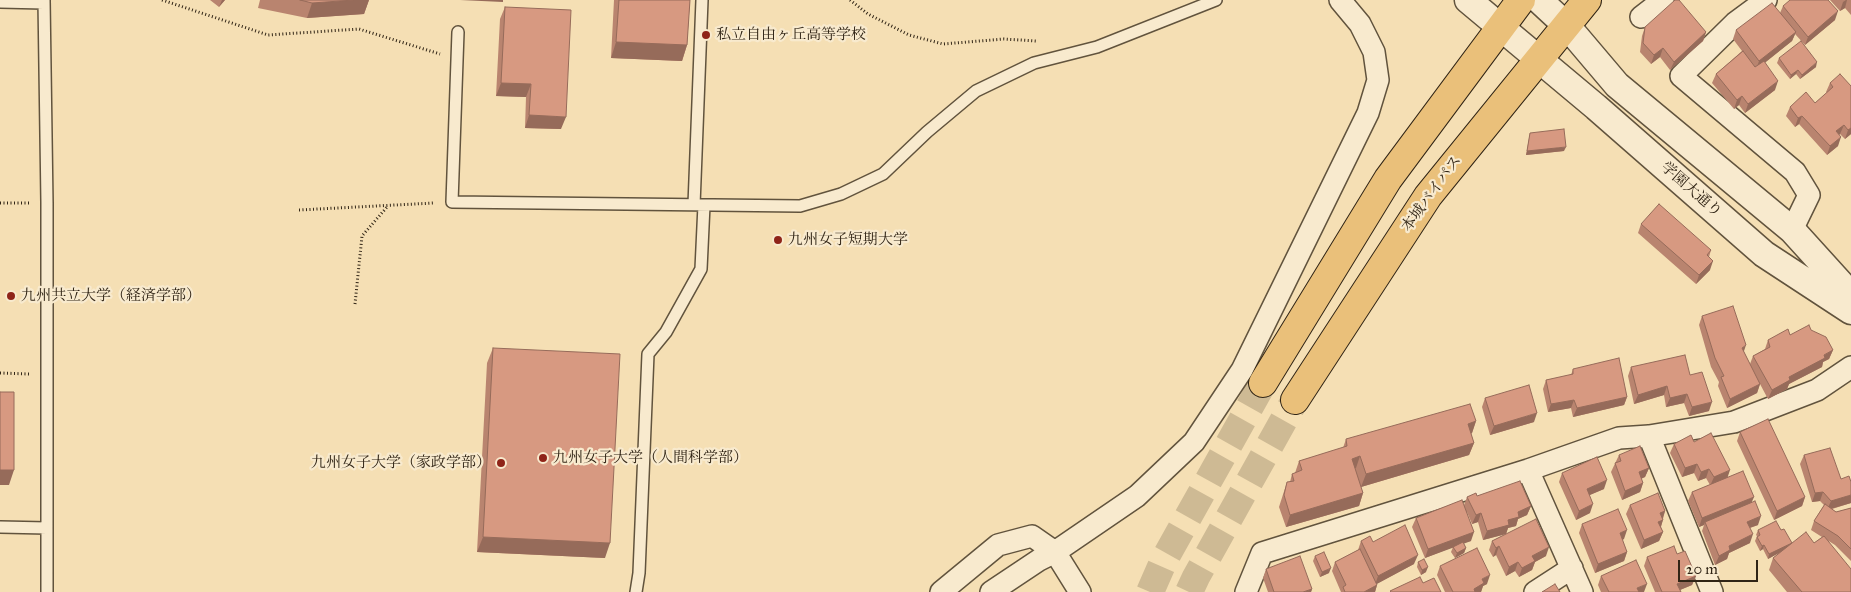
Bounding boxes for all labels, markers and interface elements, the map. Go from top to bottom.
place label: 私立自由ヶ丘高等学校 [716,26,866,44]
marker: 私立自由ヶ丘高等学校 [700,29,712,41]
street label: 本城バイパス [1398,152,1466,236]
street label: 学園大通り [1657,159,1725,221]
place label: 九州女子短期大学 [788,231,908,249]
marker: 九州女子短期大学 [772,234,784,246]
place label: 九州共立大学（経済学部） [21,287,201,305]
marker: 九州共立大学（経済学部） [5,290,17,302]
place label: 九州女子大学（人間科学部） [553,449,748,467]
marker: 九州女子大学（人間科学部） [537,452,549,464]
place label: 九州女子大学（家政学部） [311,454,491,472]
marker: 九州女子大学（家政学部） [495,457,507,469]
scale bar [1681,550,1761,582]
text: 20 m [1686,560,1718,578]

